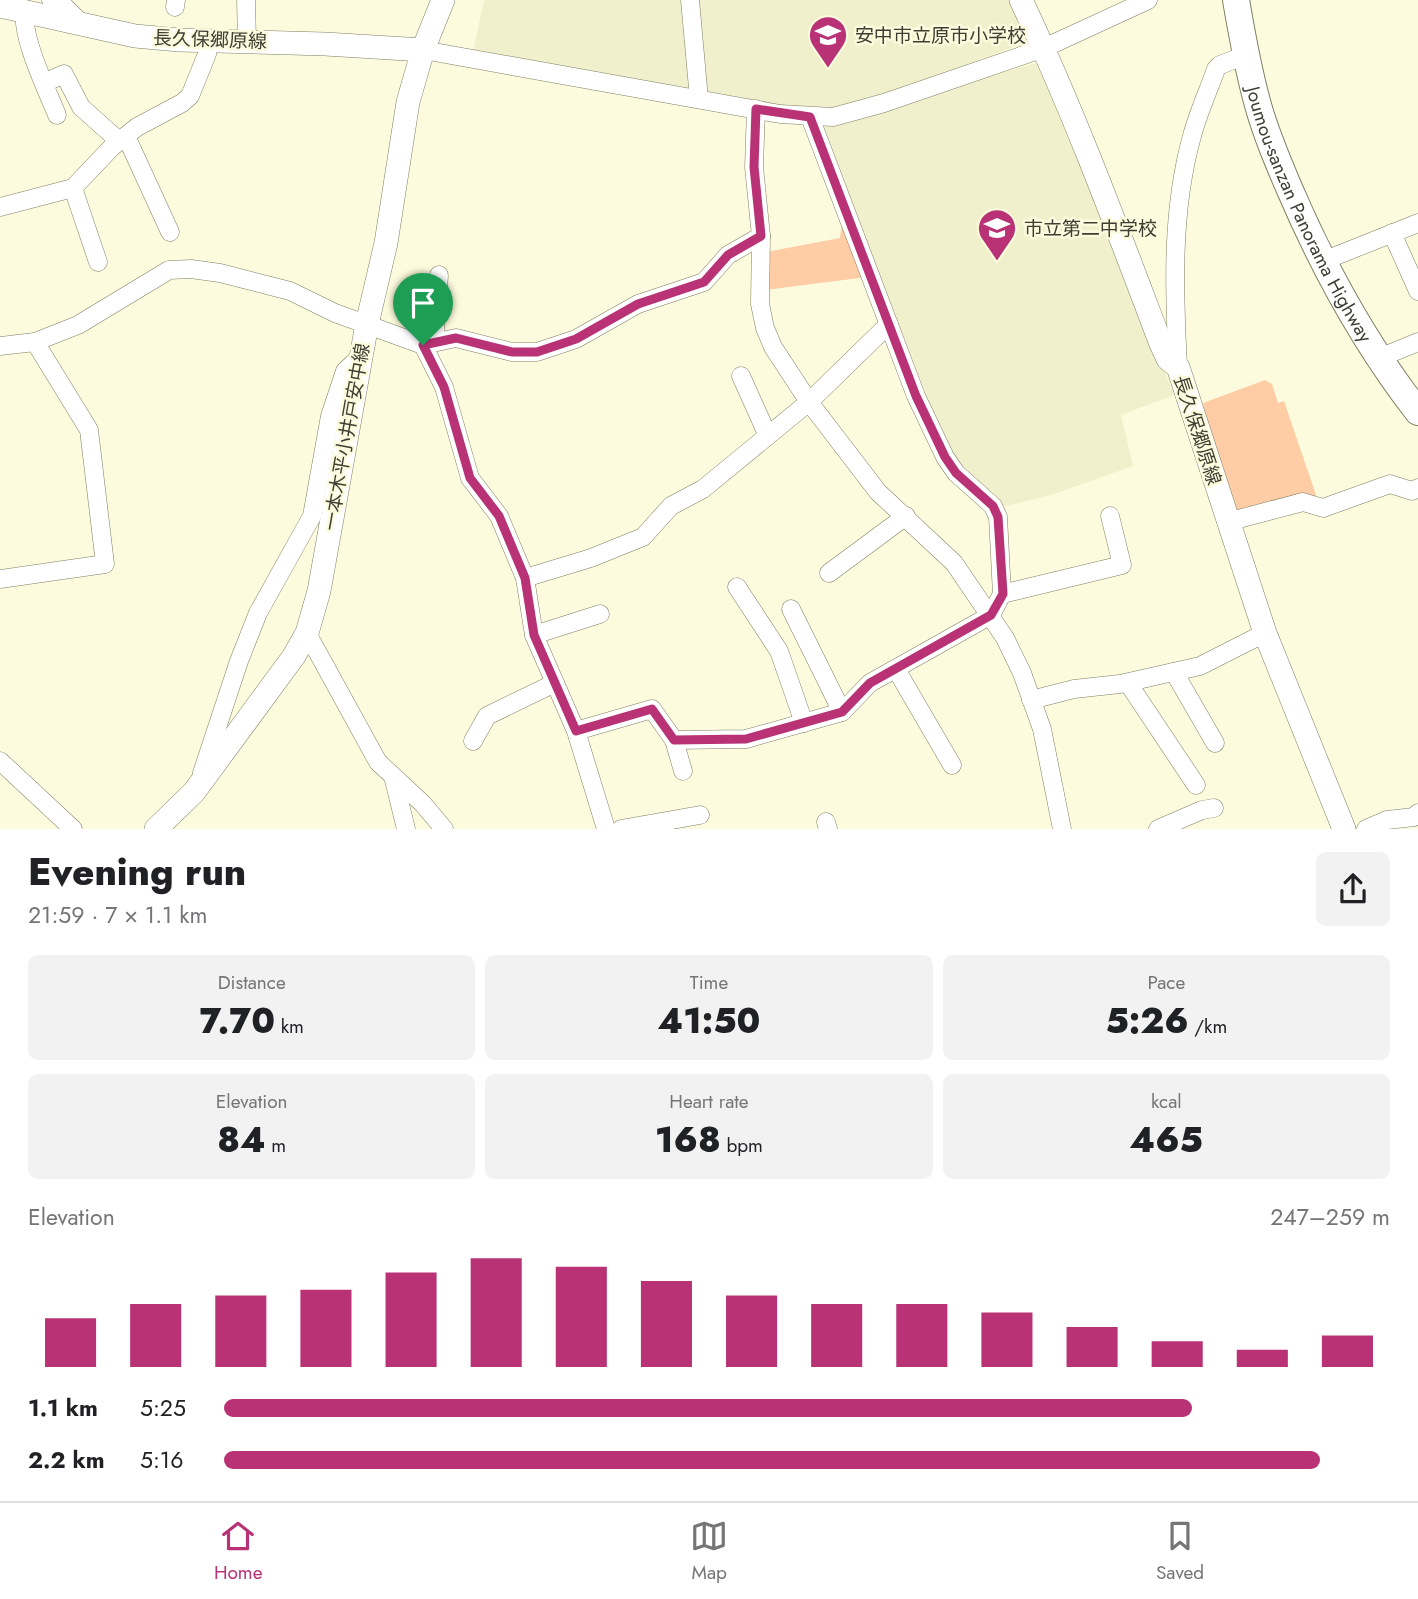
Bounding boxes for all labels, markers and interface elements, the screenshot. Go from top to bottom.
school or university icon: 安中市立原市小学校 [807,14,849,69]
place label: 安中市立原市小学校 [855,22,1026,49]
street label: 長久保郷原線 [153,24,267,55]
street label: Joumou-sanzan Panorama Highway [1239,81,1379,348]
school or university icon: 市立第二中学校 [976,207,1018,262]
place label: 市立第二中学校 [1024,215,1157,242]
pin [393,273,453,345]
icon: arrive [404,284,442,322]
street label: 一本木平小井戸安中線 [317,341,376,533]
street label: 長久保郷原線 [1167,372,1228,489]
text: Evening run [28,844,246,899]
button: share [1316,852,1390,926]
text: 21:59 · 7 × 1.1 km [28,898,207,932]
text: Distance [218,969,286,996]
text: Time [690,969,728,996]
text: Pace [1147,969,1185,996]
text: 7.70 [199,996,275,1046]
text: 41:50 [658,996,760,1046]
text: 5:26 [1105,996,1189,1046]
text: km [275,1013,304,1040]
text: /km [1189,1013,1227,1040]
text: Elevation [216,1088,288,1115]
text: Heart rate [669,1088,749,1115]
text: kcal [1151,1088,1182,1115]
text: 84 [217,1115,266,1165]
text: 168 [655,1115,721,1165]
text: 465 [1130,1115,1203,1165]
text: m [266,1132,286,1159]
text: bpm [721,1132,763,1159]
text: Elevation [28,1200,115,1234]
text: 247–259 m [1270,1200,1390,1234]
text: 1.1 km [28,1391,98,1425]
text: 5:25 [140,1391,186,1425]
text: 2.2 km [28,1443,105,1477]
text: 5:16 [140,1443,183,1477]
tab: Home [214,1517,262,1586]
tab: Map [690,1517,728,1586]
tab: Saved [1156,1517,1204,1586]

